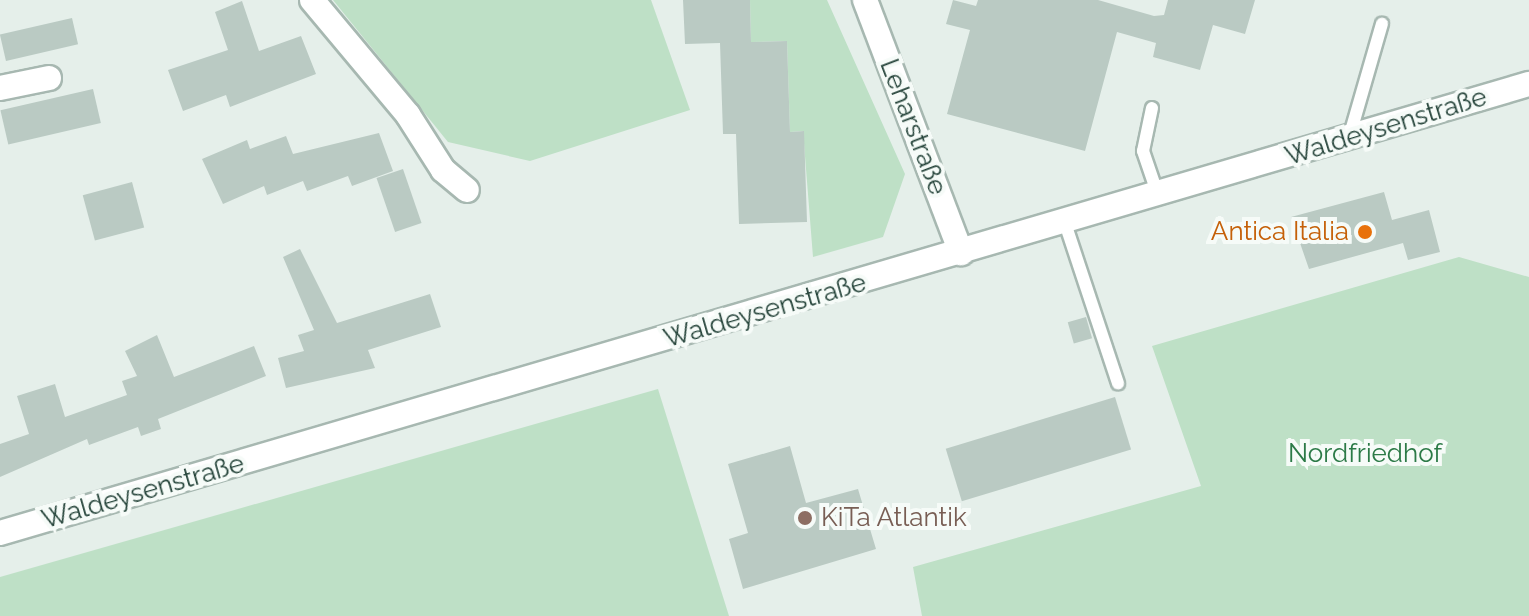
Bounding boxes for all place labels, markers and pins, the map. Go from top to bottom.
place label: Antica Italia [1211,216,1349,248]
marker: Antica Italia [1356,223,1374,241]
place label: KiTa Atlantik [821,502,968,534]
marker: KiTa Atlantik [796,509,814,527]

